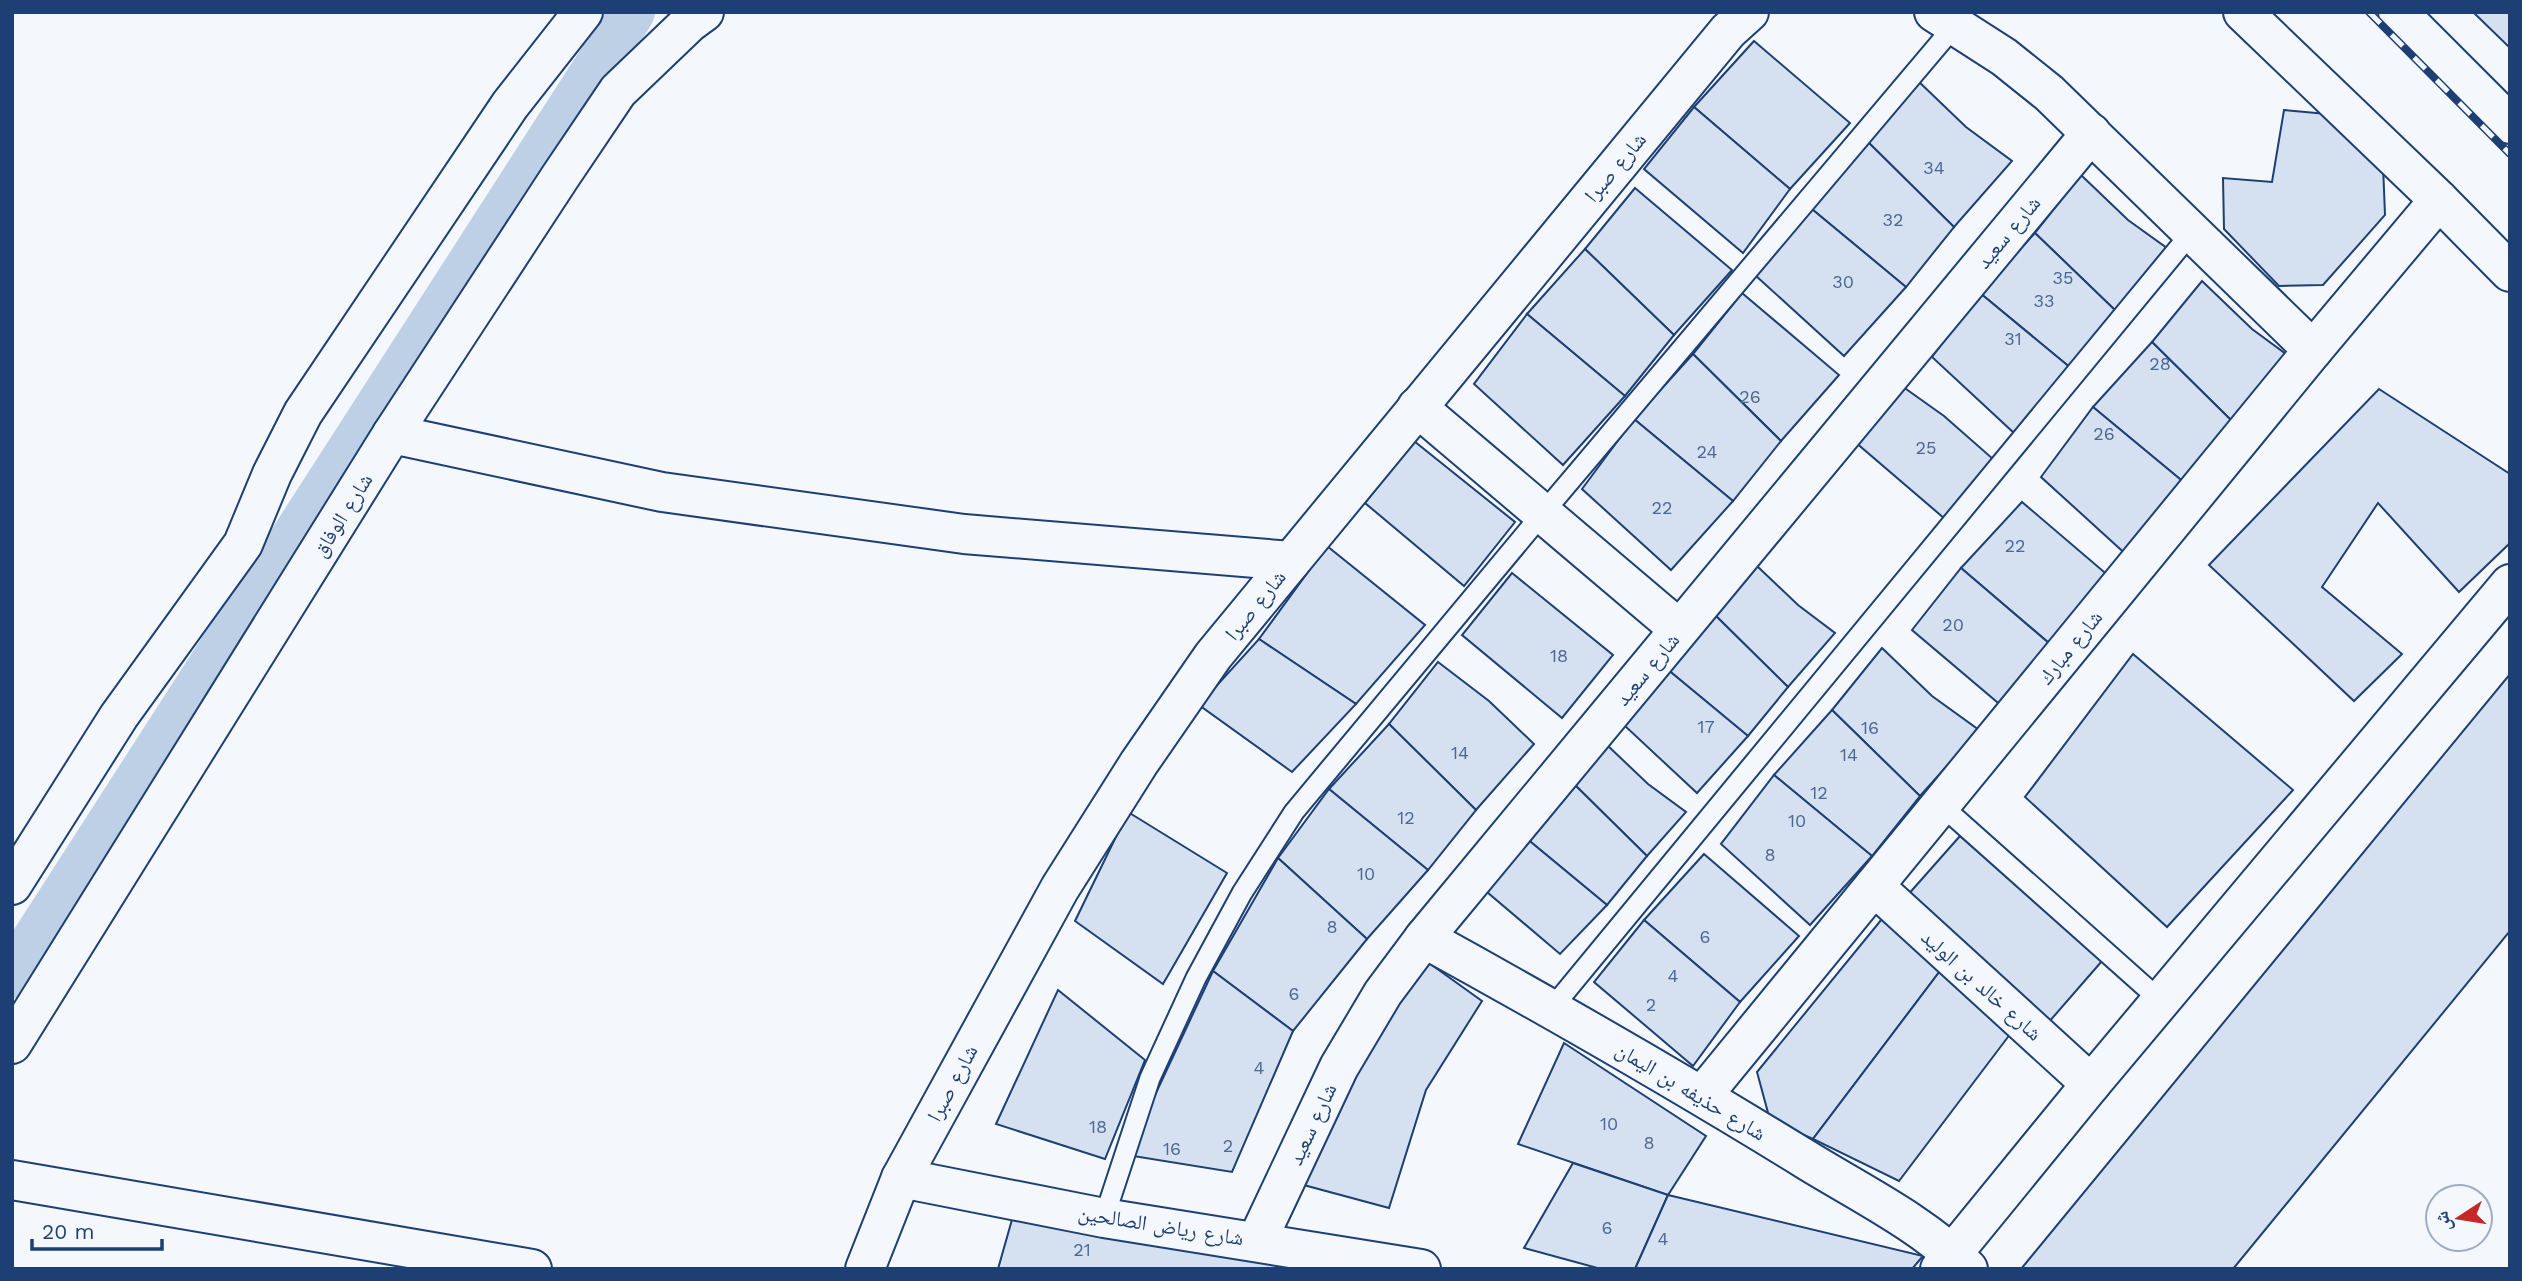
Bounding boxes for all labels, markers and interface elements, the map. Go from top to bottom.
street label: شارع صبرا [1579,127,1652,208]
house number: 34 [1923,157,1945,178]
street label: شارع سعيد [1970,191,2046,274]
house number: 32 [1883,209,1904,230]
house number: 35 [2053,267,2073,288]
house number: 30 [1832,271,1854,292]
house number: 33 [2034,290,2055,311]
house number: 31 [2004,328,2022,349]
house number: 28 [2149,353,2171,374]
house number: 26 [1739,386,1761,407]
house number: 26 [2093,423,2115,444]
house number: 25 [1916,437,1936,458]
house number: 24 [1697,441,1717,462]
street label: شارع الوفاق [306,468,378,562]
house number: 22 [1652,497,1673,518]
house number: 22 [2005,535,2026,556]
street label: شارع صبرا [1219,565,1292,646]
street label: شارع مبارك [2033,605,2108,690]
house number: 20 [1942,614,1964,635]
street label: شارع سعيد [1609,628,1685,711]
house number: 18 [1550,645,1568,666]
house number: 17 [1697,716,1715,737]
house number: 16 [1861,717,1879,738]
house number: 14 [1451,742,1469,763]
house number: 14 [1840,744,1858,765]
house number: 12 [1810,782,1828,803]
house number: 12 [1397,807,1415,828]
house number: 10 [1788,810,1806,831]
house number: 8 [1764,844,1776,865]
house number: 10 [1357,863,1375,884]
house number: 8 [1326,916,1338,937]
street label: شارع خالد بن الوليد [1916,924,2048,1046]
house number: 6 [1700,926,1710,947]
house number: 4 [1668,965,1679,986]
house number: 6 [1289,983,1299,1004]
house number: 2 [1646,994,1656,1015]
street label: شارع حذيفه بن اليمان [1611,1036,1771,1147]
street label: شارع صبرا [921,1040,983,1126]
house number: 4 [1254,1057,1265,1078]
street label: شارع سعيد [1282,1079,1343,1169]
house number: 10 [1600,1113,1618,1134]
house number: 18 [1089,1116,1107,1137]
house number: 8 [1643,1132,1655,1153]
house number: 2 [1223,1135,1233,1156]
house number: 16 [1163,1138,1181,1159]
north arrow [2424,1183,2494,1253]
street label: شارع رياض الصالحين [1076,1200,1246,1251]
scale bar [32,1208,161,1252]
text: ش [2430,1209,2456,1234]
house number: 6 [1602,1217,1612,1238]
text: 20 m [42,1219,94,1244]
house number: 4 [1658,1228,1669,1249]
house number: 21 [1073,1239,1091,1260]

